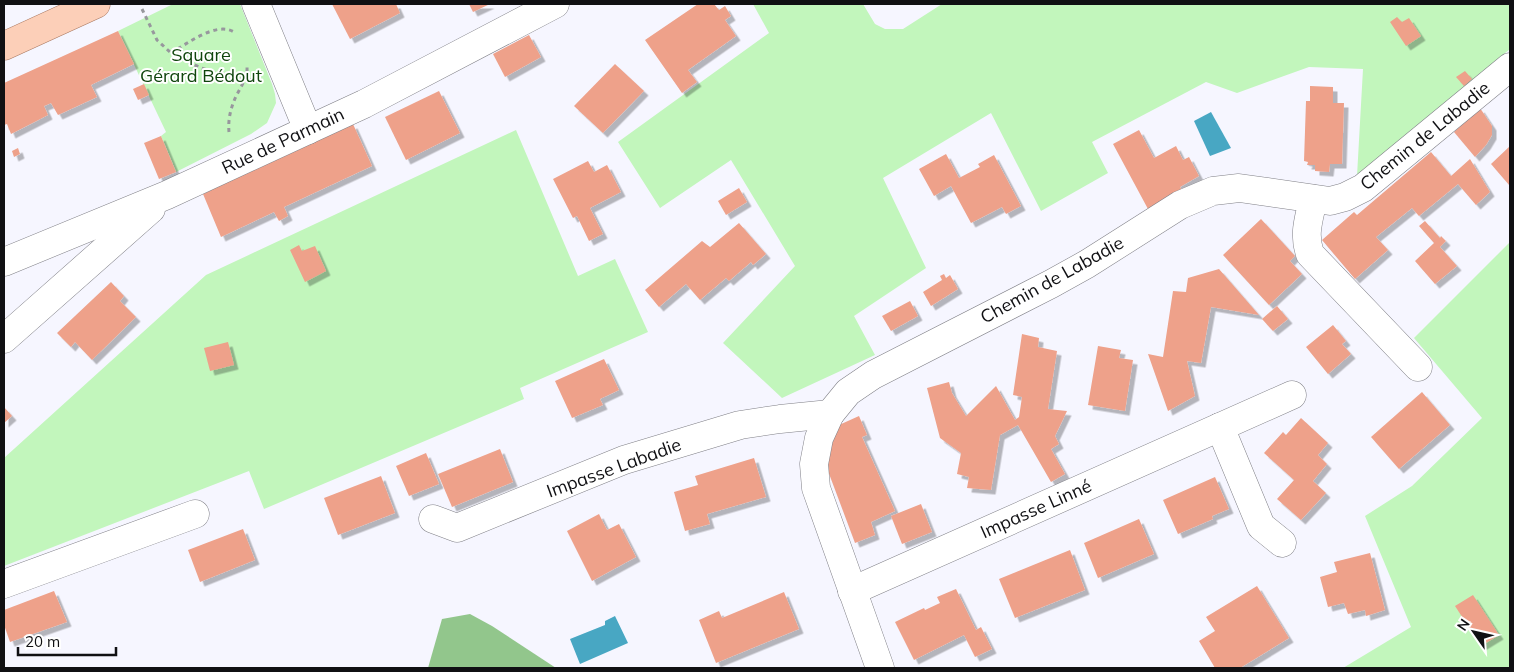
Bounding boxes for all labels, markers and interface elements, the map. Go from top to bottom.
park label: Square Gérard Bédout [140,43,262,87]
street label: Chemin de Labadie [1355,76,1494,195]
street label: Rue de Parmain [218,102,348,179]
street label: Chemin de Labadie [976,231,1127,328]
street label: Impasse Labadie [543,433,684,503]
street label: Impasse Linné [977,474,1095,543]
north arrow [1449,607,1499,657]
text: N [1453,615,1474,634]
scale bar [18,624,115,656]
text: 20 m [25,632,60,651]

